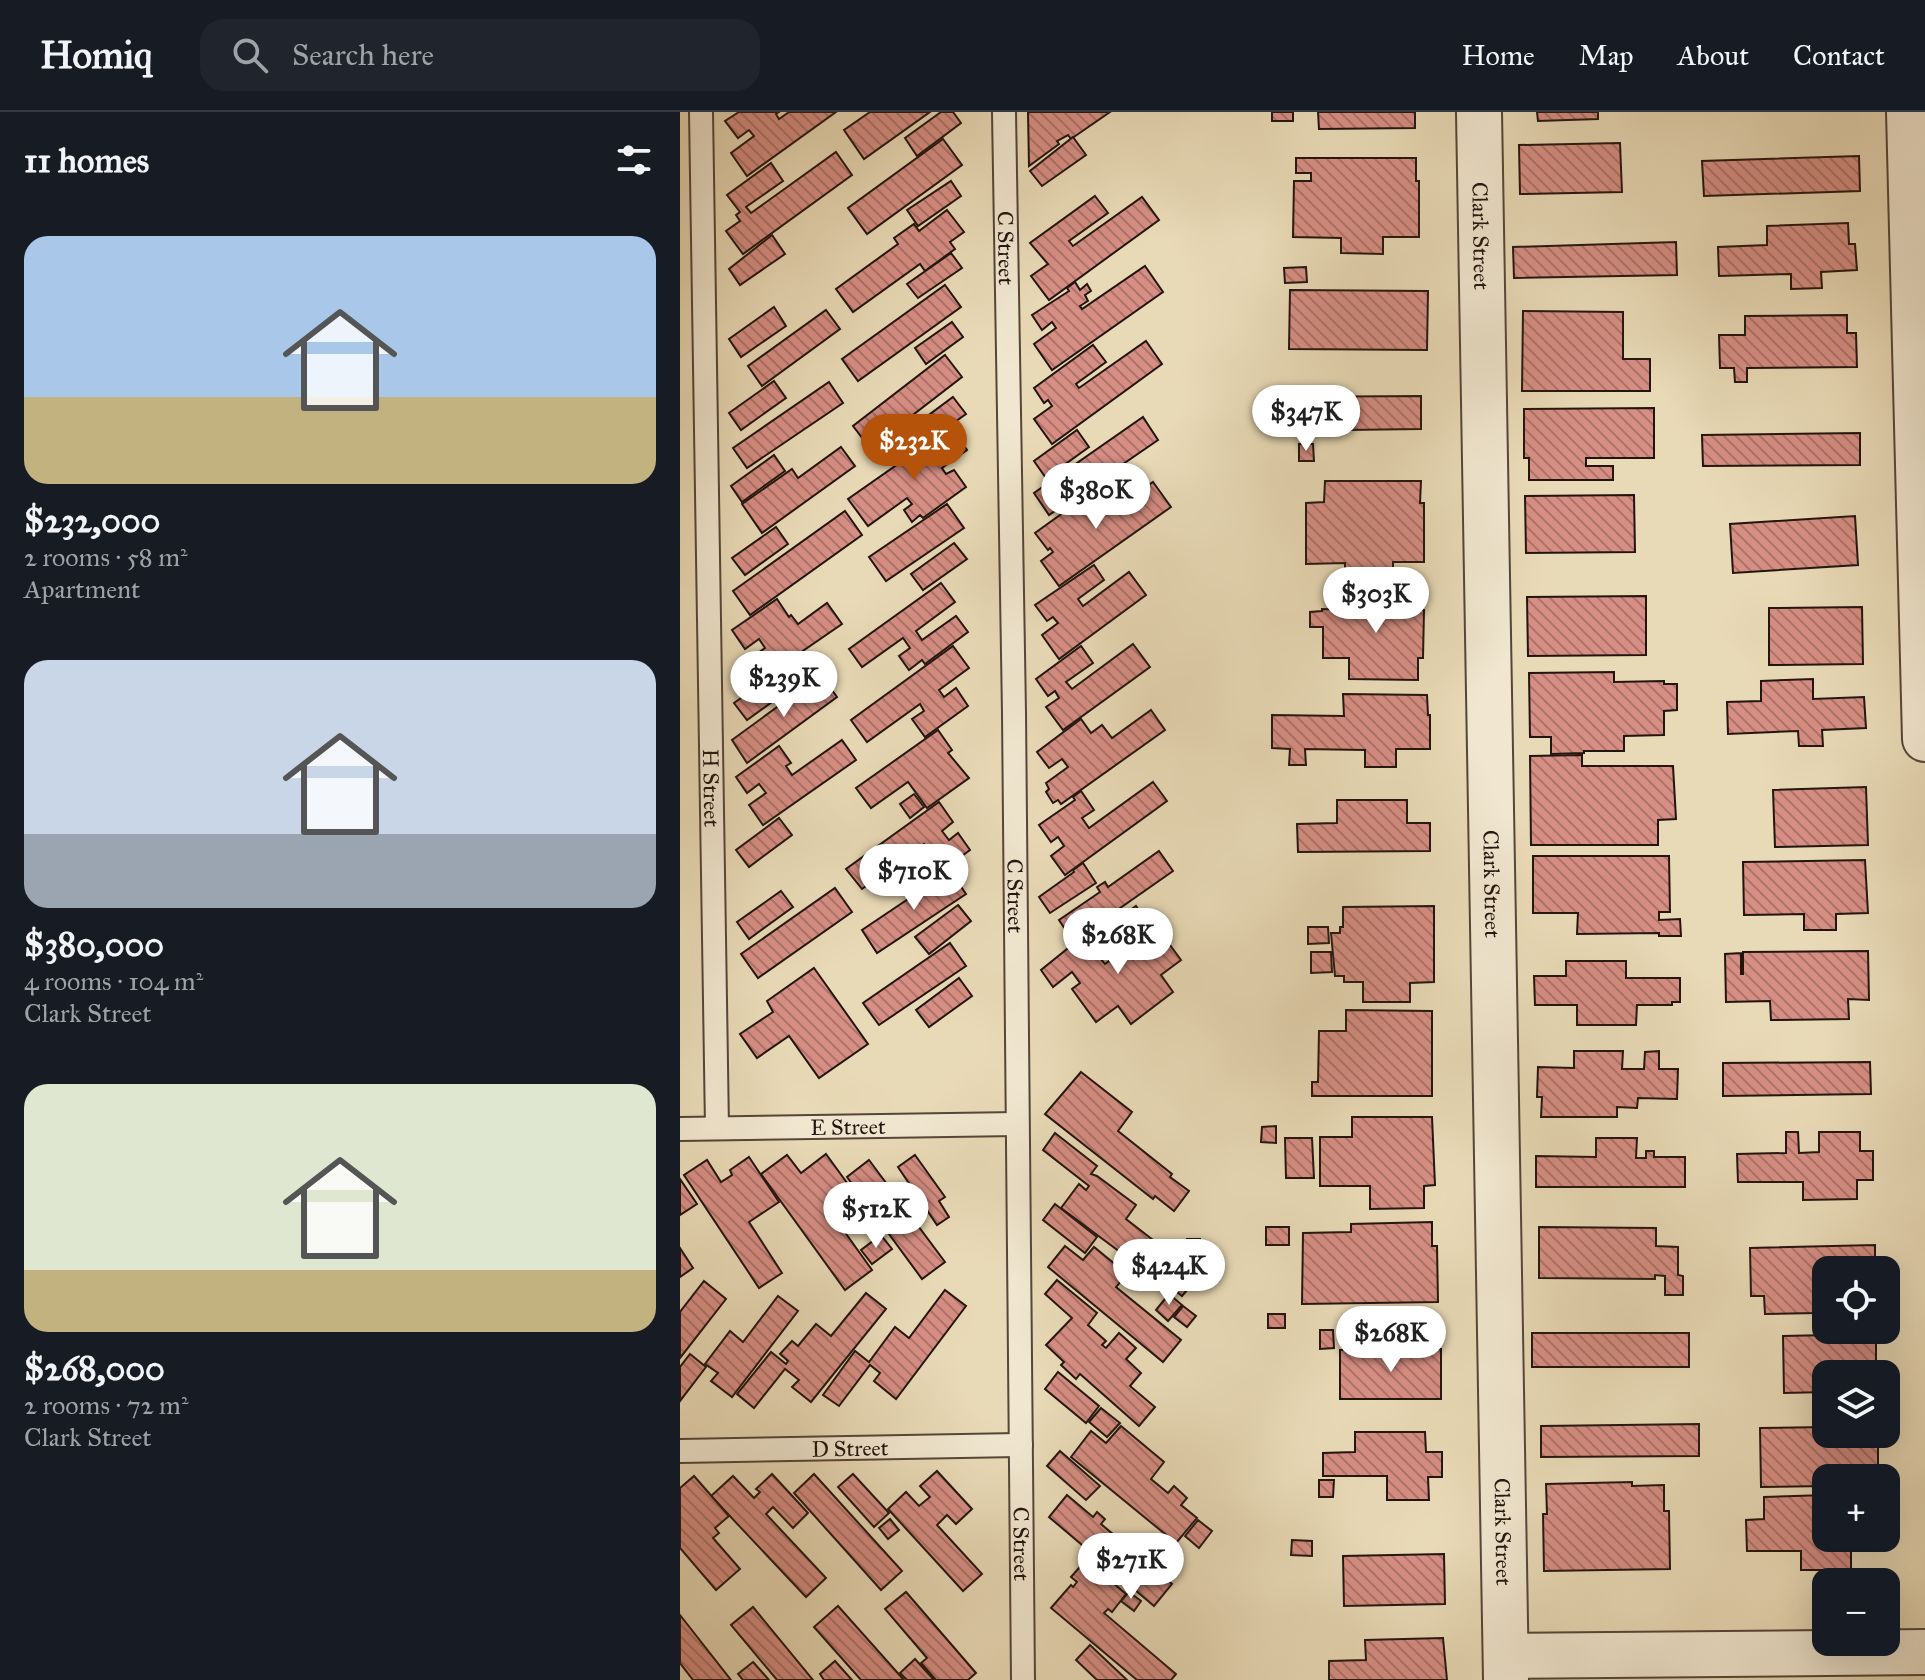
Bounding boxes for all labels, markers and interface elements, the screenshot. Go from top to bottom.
search box [200,19,760,91]
text: Homiq [40,32,152,78]
icon: search [228,33,272,77]
text: Search here [292,37,434,73]
text: Home [1462,38,1535,73]
text: Map [1579,38,1633,73]
text: About [1677,38,1749,73]
text: Contact [1793,38,1885,73]
icon: filters [612,138,656,182]
text: 11 homes [24,140,149,181]
street label: Clark Street [1466,182,1495,290]
street label: C Street [992,211,1020,286]
icon: home [268,288,412,432]
pin: $347K [1250,385,1362,453]
text: $347K [1270,395,1342,427]
pin: $232K [858,414,970,482]
text: $232K [879,424,949,456]
pin: $380K [1040,463,1152,531]
text: $380K [1059,473,1133,505]
text: $232,000 [24,500,160,541]
text: 2 rooms · 58 m² [24,541,188,573]
pin: $303K [1320,567,1432,635]
text: Apartment [24,573,140,605]
text: $303K [1341,577,1411,609]
pin: $239K [728,651,840,719]
text: $239K [748,661,820,693]
icon: home [268,712,412,856]
street label: H Street [697,748,725,828]
street label: Clark Street [1477,830,1506,938]
pin: $710K [858,844,970,912]
text: $710K [877,854,951,886]
street label: C Street [1001,859,1029,933]
pin: $268K [1062,908,1174,976]
text: $268K [1081,918,1155,950]
text: $380,000 [24,924,164,965]
text: 4 rooms · 104 m² [24,965,203,997]
text: Clark Street [24,997,152,1029]
street label: E Street [810,1113,886,1141]
icon: home [268,1136,412,1280]
pin: $512K [820,1182,932,1250]
text: $512K [841,1192,911,1224]
pin: $424K [1113,1239,1225,1307]
text: $424K [1131,1249,1207,1281]
map controls [1812,1256,1900,1656]
button: locate [1812,1256,1900,1344]
pin: $268K [1335,1306,1447,1374]
text: $268K [1354,1316,1428,1348]
text: $268,000 [24,1348,165,1389]
button: layers [1812,1360,1900,1448]
text: 2 rooms · 72 m² [24,1389,188,1421]
text: Clark Street [24,1421,152,1453]
street label: D Street [811,1434,889,1463]
button: + [1812,1464,1900,1552]
street label: Clark Street [1489,1478,1517,1586]
street label: C Street [1007,1507,1035,1581]
pin: $271K [1075,1533,1187,1601]
text: $271K [1096,1543,1166,1575]
button: − [1812,1568,1900,1656]

